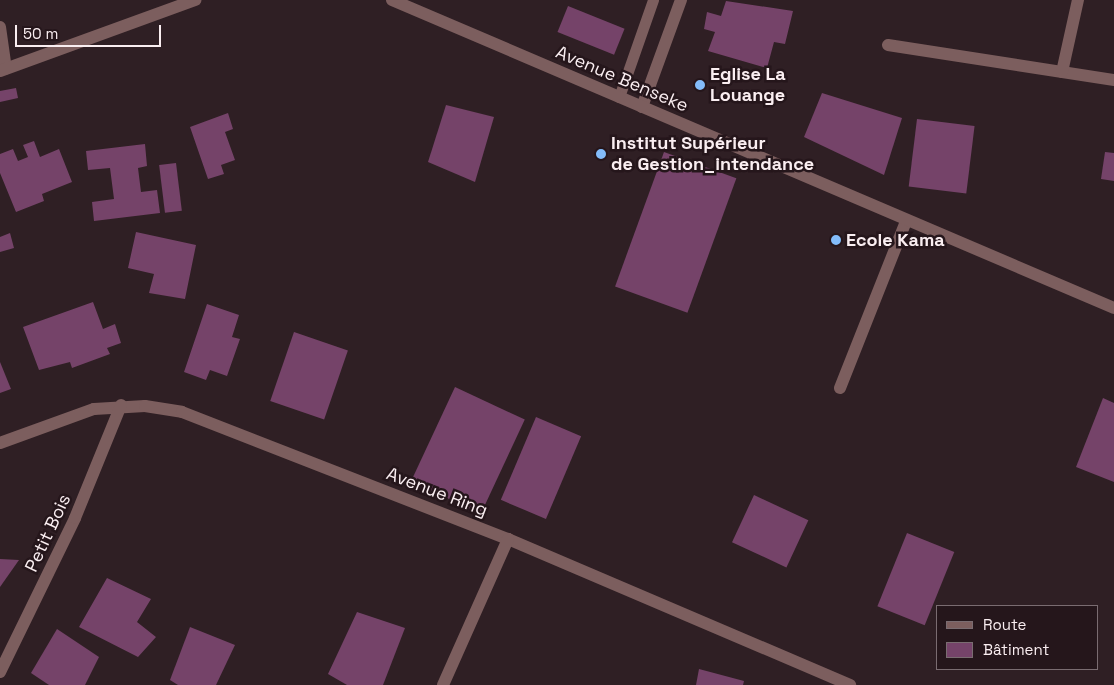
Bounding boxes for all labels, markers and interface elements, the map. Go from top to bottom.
scale bar [18,15,164,47]
text: 50 m [23,24,58,43]
street label: Avenue Benseke [553,41,691,117]
place label: Eglise La Louange [710,64,786,106]
marker: Eglise La Louange [694,79,706,91]
place label: Institut Supérieur de Gestion_intendance [611,133,814,176]
marker: Institut Supérieur de Gestion_intendance [595,148,607,160]
place label: Ecole Kama [846,229,945,251]
marker: Ecole Kama [830,234,842,246]
street label: Avenue Ring [383,463,491,521]
street label: Petit Bois [21,491,75,575]
legend [936,605,1099,670]
text: Route [983,615,1026,634]
text: Bâtiment [983,640,1049,659]

